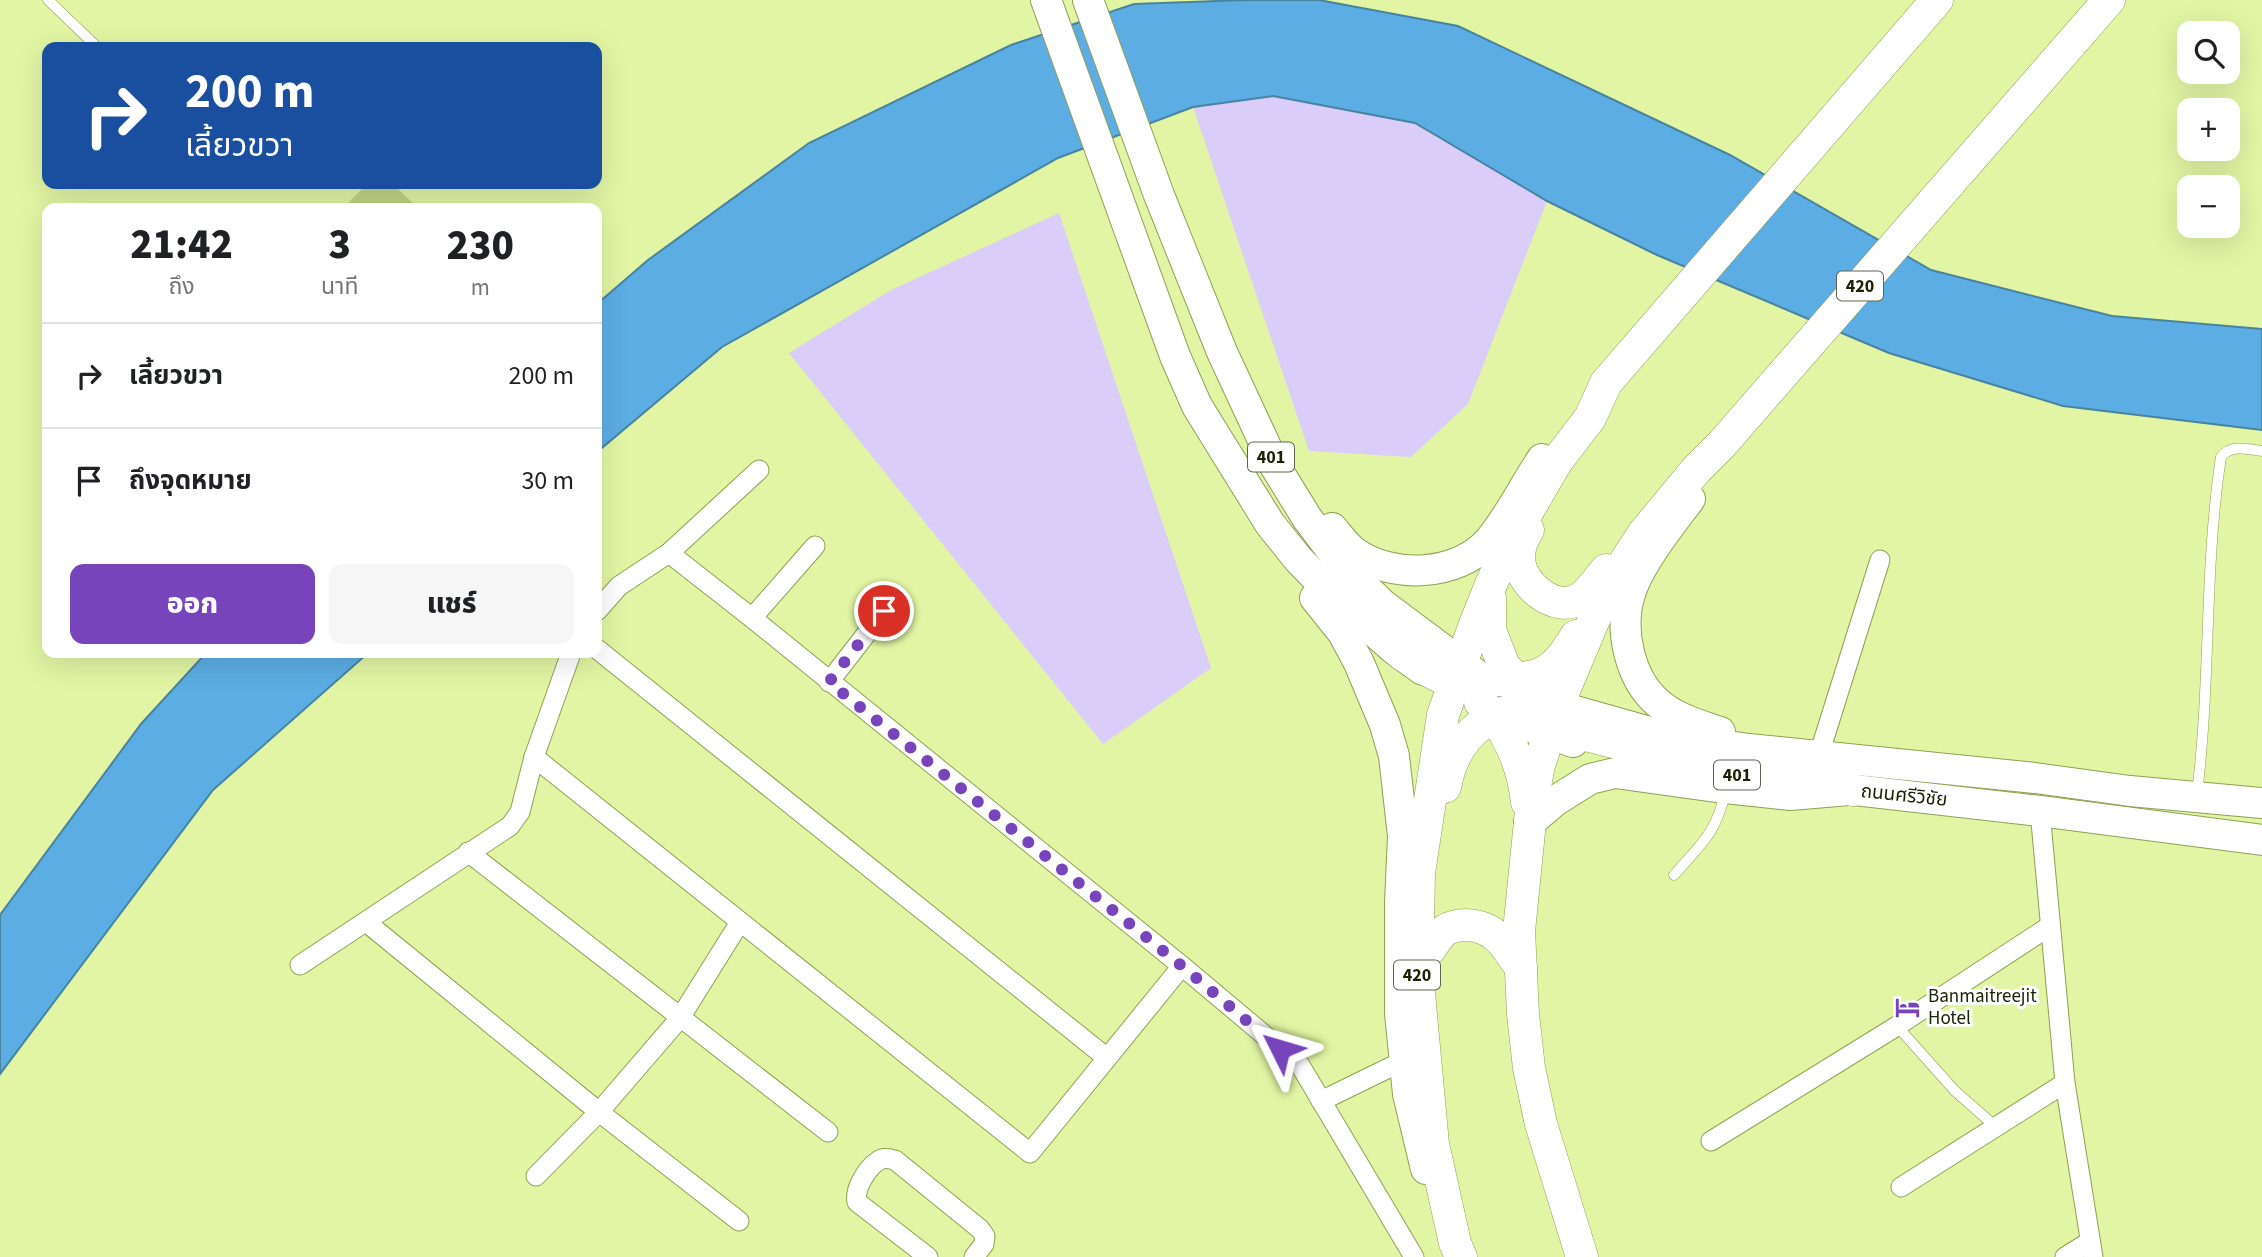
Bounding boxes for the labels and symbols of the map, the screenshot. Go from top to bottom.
road number: 420 [1837,272,1883,300]
road number: 401 [1248,443,1294,472]
pin [854,581,914,641]
road number: 401 [1714,760,1760,790]
street label: ถนนศรีวิชัย [1859,778,1949,814]
road number: 420 [1394,960,1440,990]
place label: Banmaitreejit Hotel [1928,983,2037,1032]
hotel icon: Banmaitreejit Hotel [1894,993,1922,1021]
position arrow [1243,1012,1317,1086]

